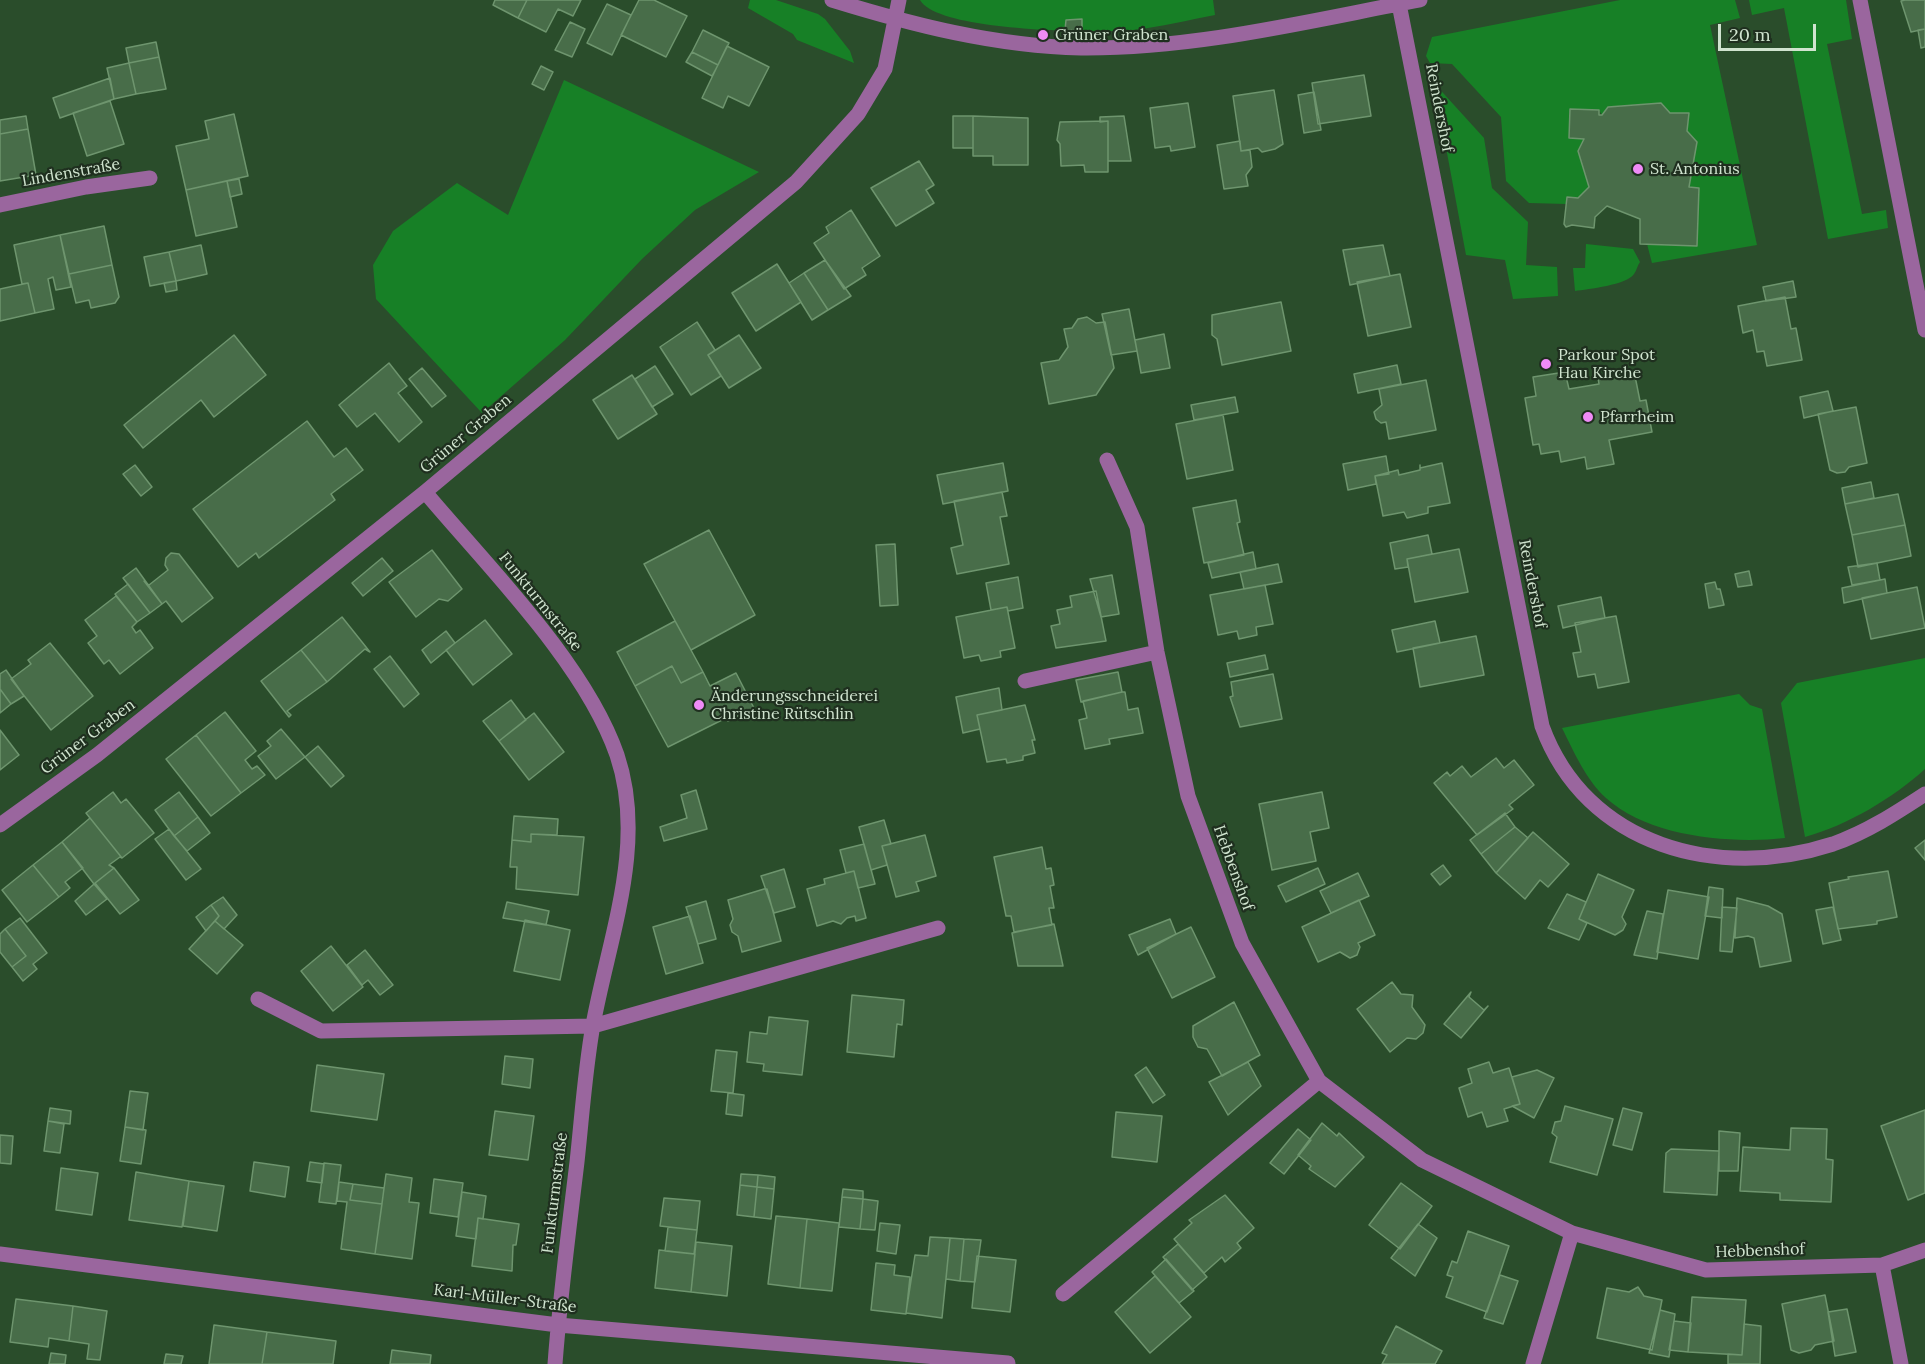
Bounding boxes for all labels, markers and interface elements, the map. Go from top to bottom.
scale bar [1721,12,1818,50]
text: 20 m [1729,23,1771,46]
place label: Grüner Graben [1055,25,1168,45]
marker: Grüner Graben [1036,28,1050,42]
street label: Reindershof [1421,62,1457,154]
street label: Lindenstraße [20,155,122,191]
place label: St. Antonius [1650,159,1740,179]
marker: St. Antonius [1631,162,1645,176]
place label: Parkour Spot Hau Kirche [1558,345,1655,383]
marker: Parkour Spot Hau Kirche [1539,357,1553,371]
street label: Grüner Graben [417,390,515,478]
place label: Pfarrheim [1600,407,1674,427]
marker: Pfarrheim [1581,410,1595,424]
street label: Reindershof [1514,538,1550,630]
street label: Funkturmstraße [494,549,586,655]
place label: Änderungsschneiderei Christine Rütschlin [711,686,878,724]
street label: Grüner Graben [37,695,139,779]
marker: Änderungsschneiderei Christine Rütschlin [692,698,706,712]
street label: Hebbenshof [1209,823,1257,913]
street label: Funkturmstraße [538,1131,572,1255]
street label: Hebbenshof [1715,1240,1805,1262]
street label: Karl-Müller-Straße [432,1281,578,1317]

